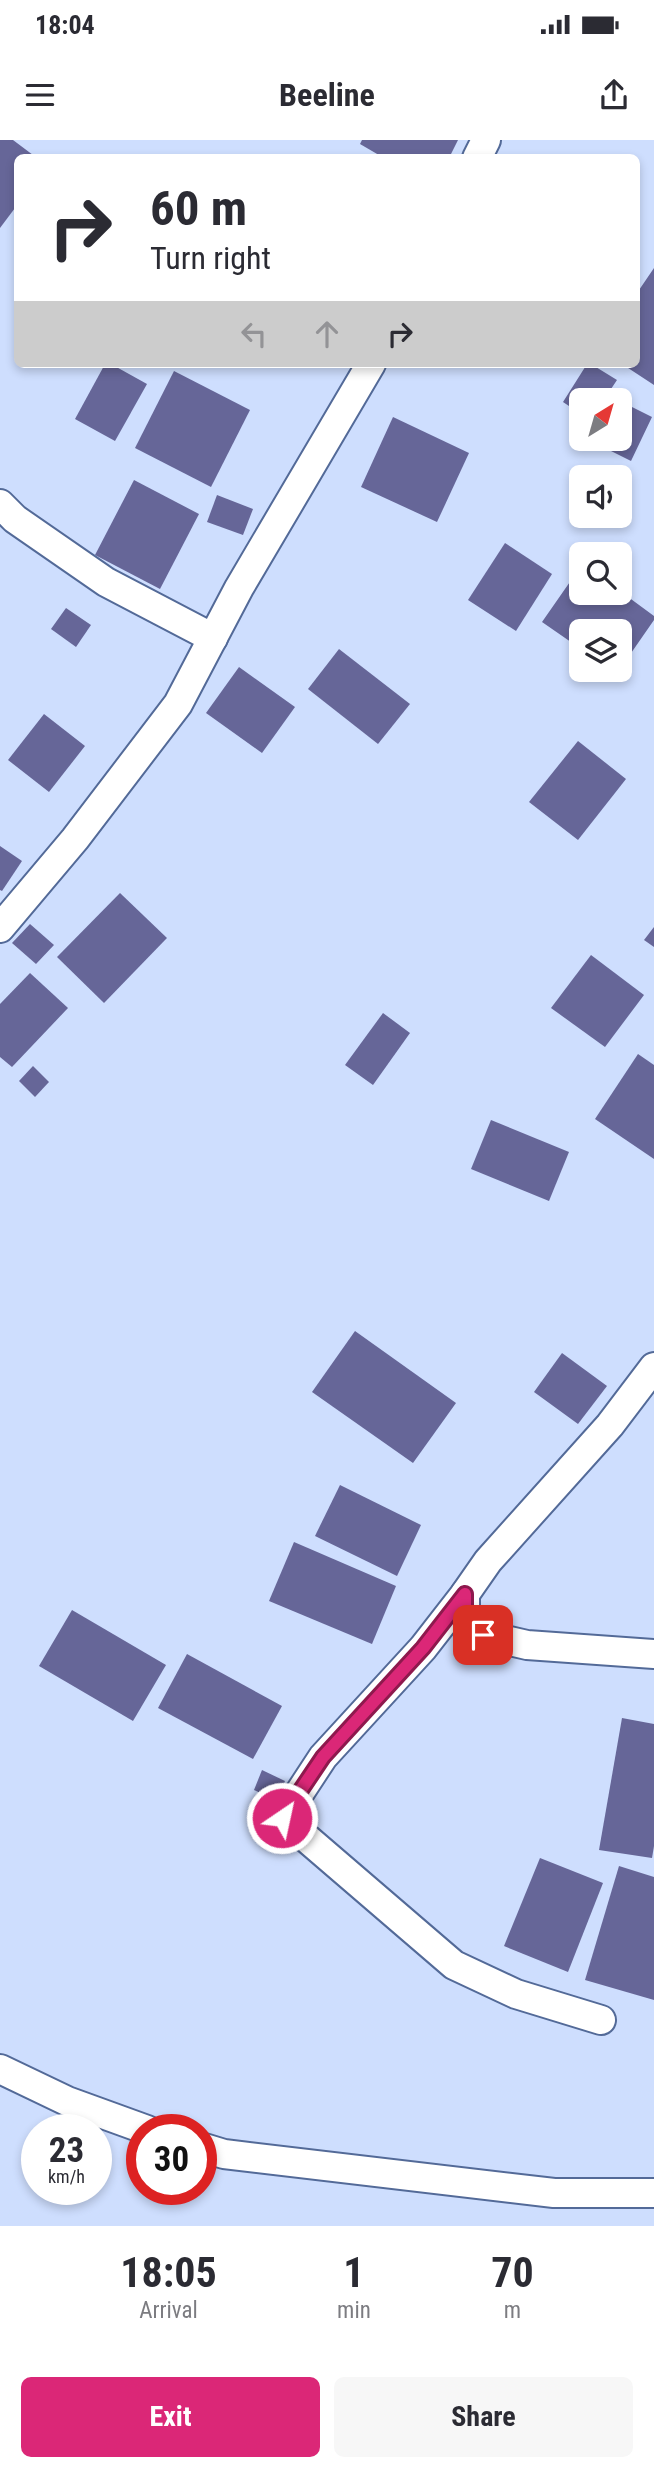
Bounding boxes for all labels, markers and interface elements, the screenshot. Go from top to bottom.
text: 18:04 [35,10,95,40]
icon: menu [21,76,59,114]
text: Beeline [279,76,375,114]
icon: share [595,76,633,114]
text: 60 m [150,180,247,237]
icon: right [35,182,126,273]
text: Turn right [150,239,271,277]
icon: left [235,315,273,353]
icon: ahead [308,315,346,353]
icon: right [381,315,419,353]
north arrow [569,388,632,452]
map controls [569,388,632,682]
button: sound [569,465,632,528]
button: search [569,542,632,605]
button: layers [569,619,632,682]
pin [453,1605,513,1665]
icon: arrive [464,1616,502,1654]
position arrow [245,1781,319,1855]
speed limit sign: 30 [126,2114,217,2205]
text: 23 [49,2130,84,2171]
text: km/h [48,2166,85,2187]
text: 18:05 [120,2248,217,2297]
text: 1 [343,2248,365,2297]
text: 70 [491,2248,534,2297]
text: Arrival [139,2297,198,2324]
text: min [337,2297,371,2324]
text: m [504,2297,521,2324]
button: Exit [21,2377,320,2457]
button: Share [334,2377,633,2457]

